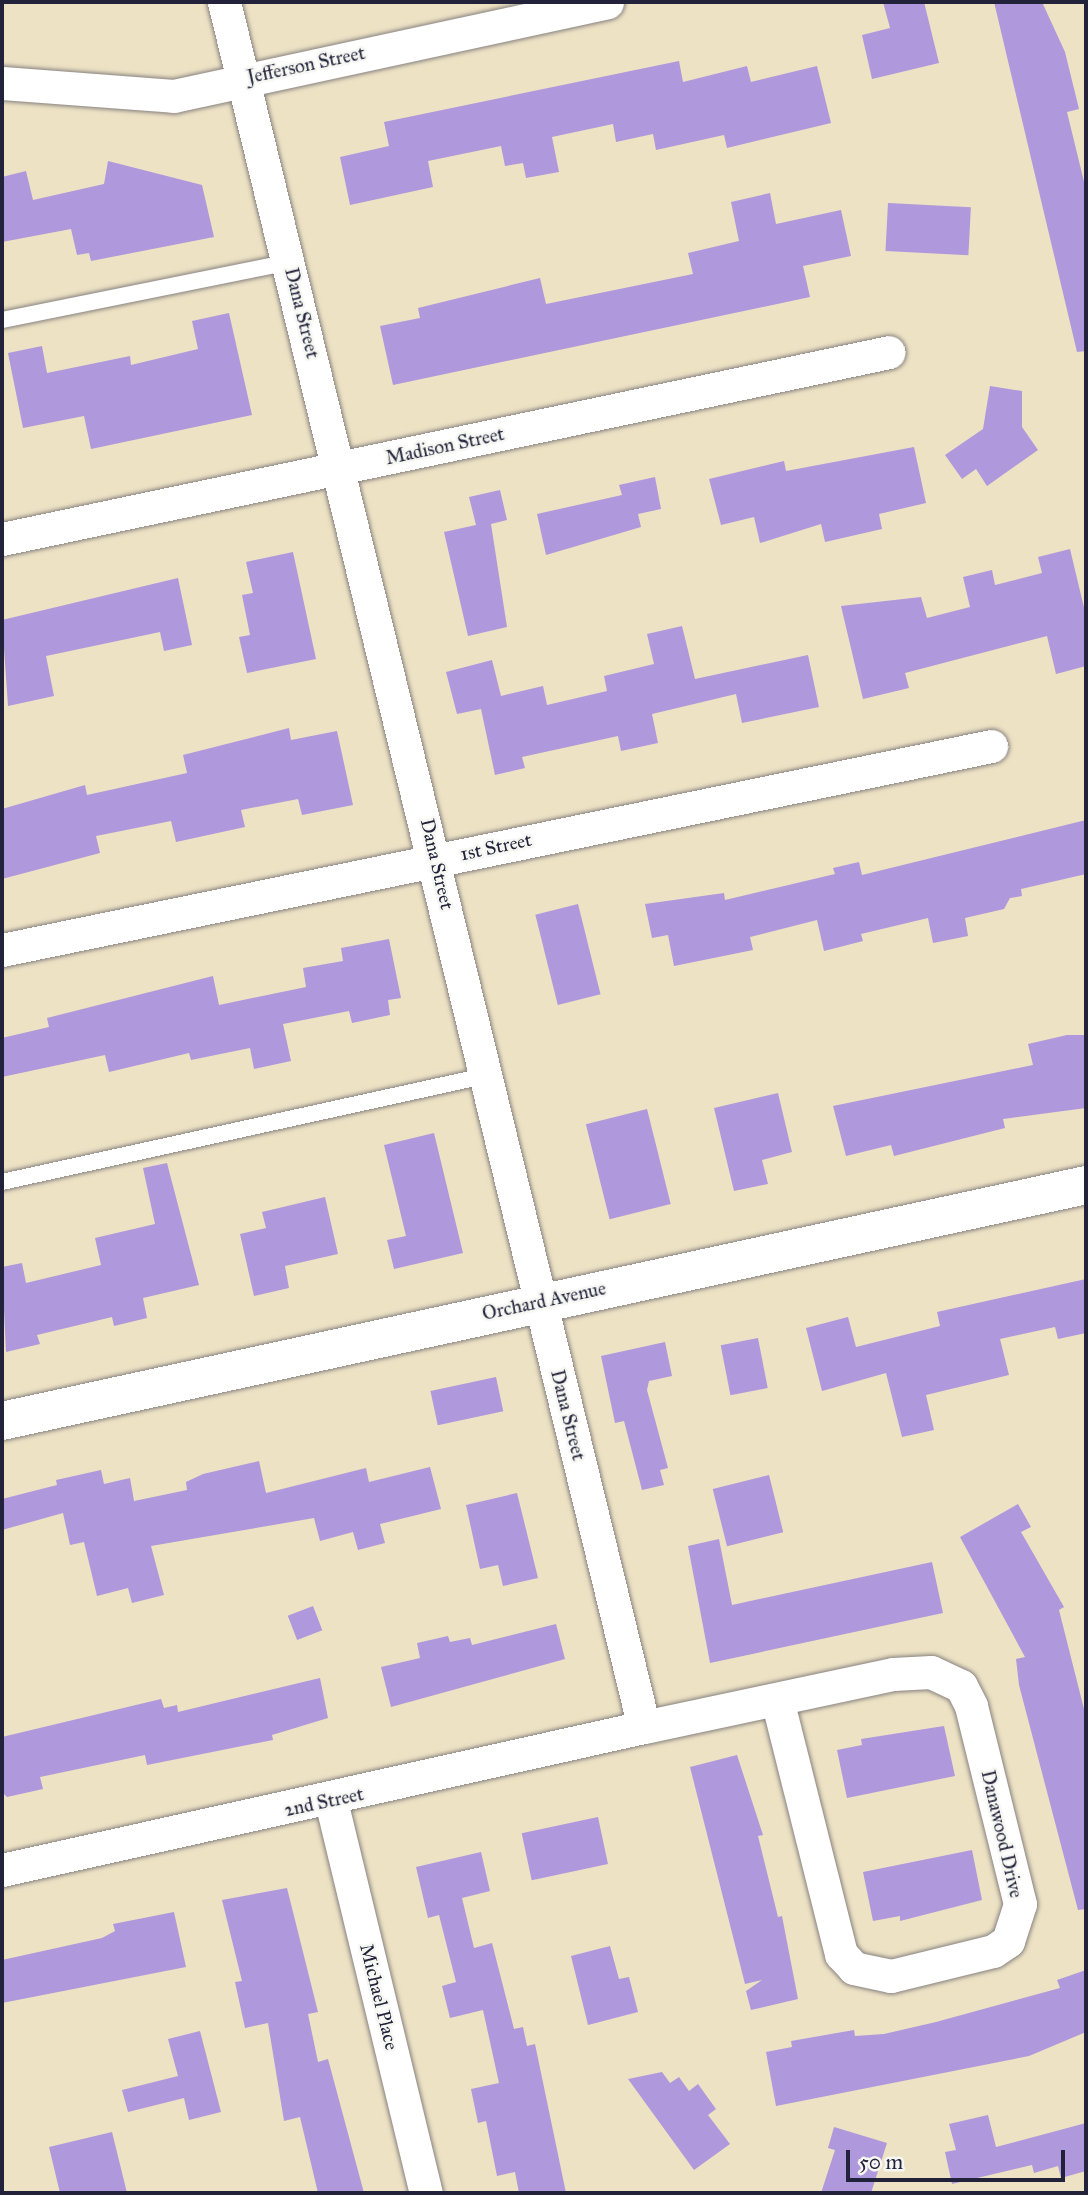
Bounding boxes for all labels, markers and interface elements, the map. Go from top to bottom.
street label: Jefferson Street [245,41,367,89]
street label: Dana Street [280,265,324,361]
street label: Madison Street [384,422,506,470]
street label: Dana Street [415,816,459,912]
street label: 1st Street [458,828,534,866]
street label: Orchard Avenue [480,1277,608,1325]
street label: Dana Street [546,1367,590,1463]
street label: Danawood Drive [976,1768,1028,1900]
street label: 2nd Street [282,1782,366,1822]
street label: Michael Place [355,1942,403,2052]
scale bar [850,2136,1069,2180]
text: 50 m [859,2149,903,2175]

